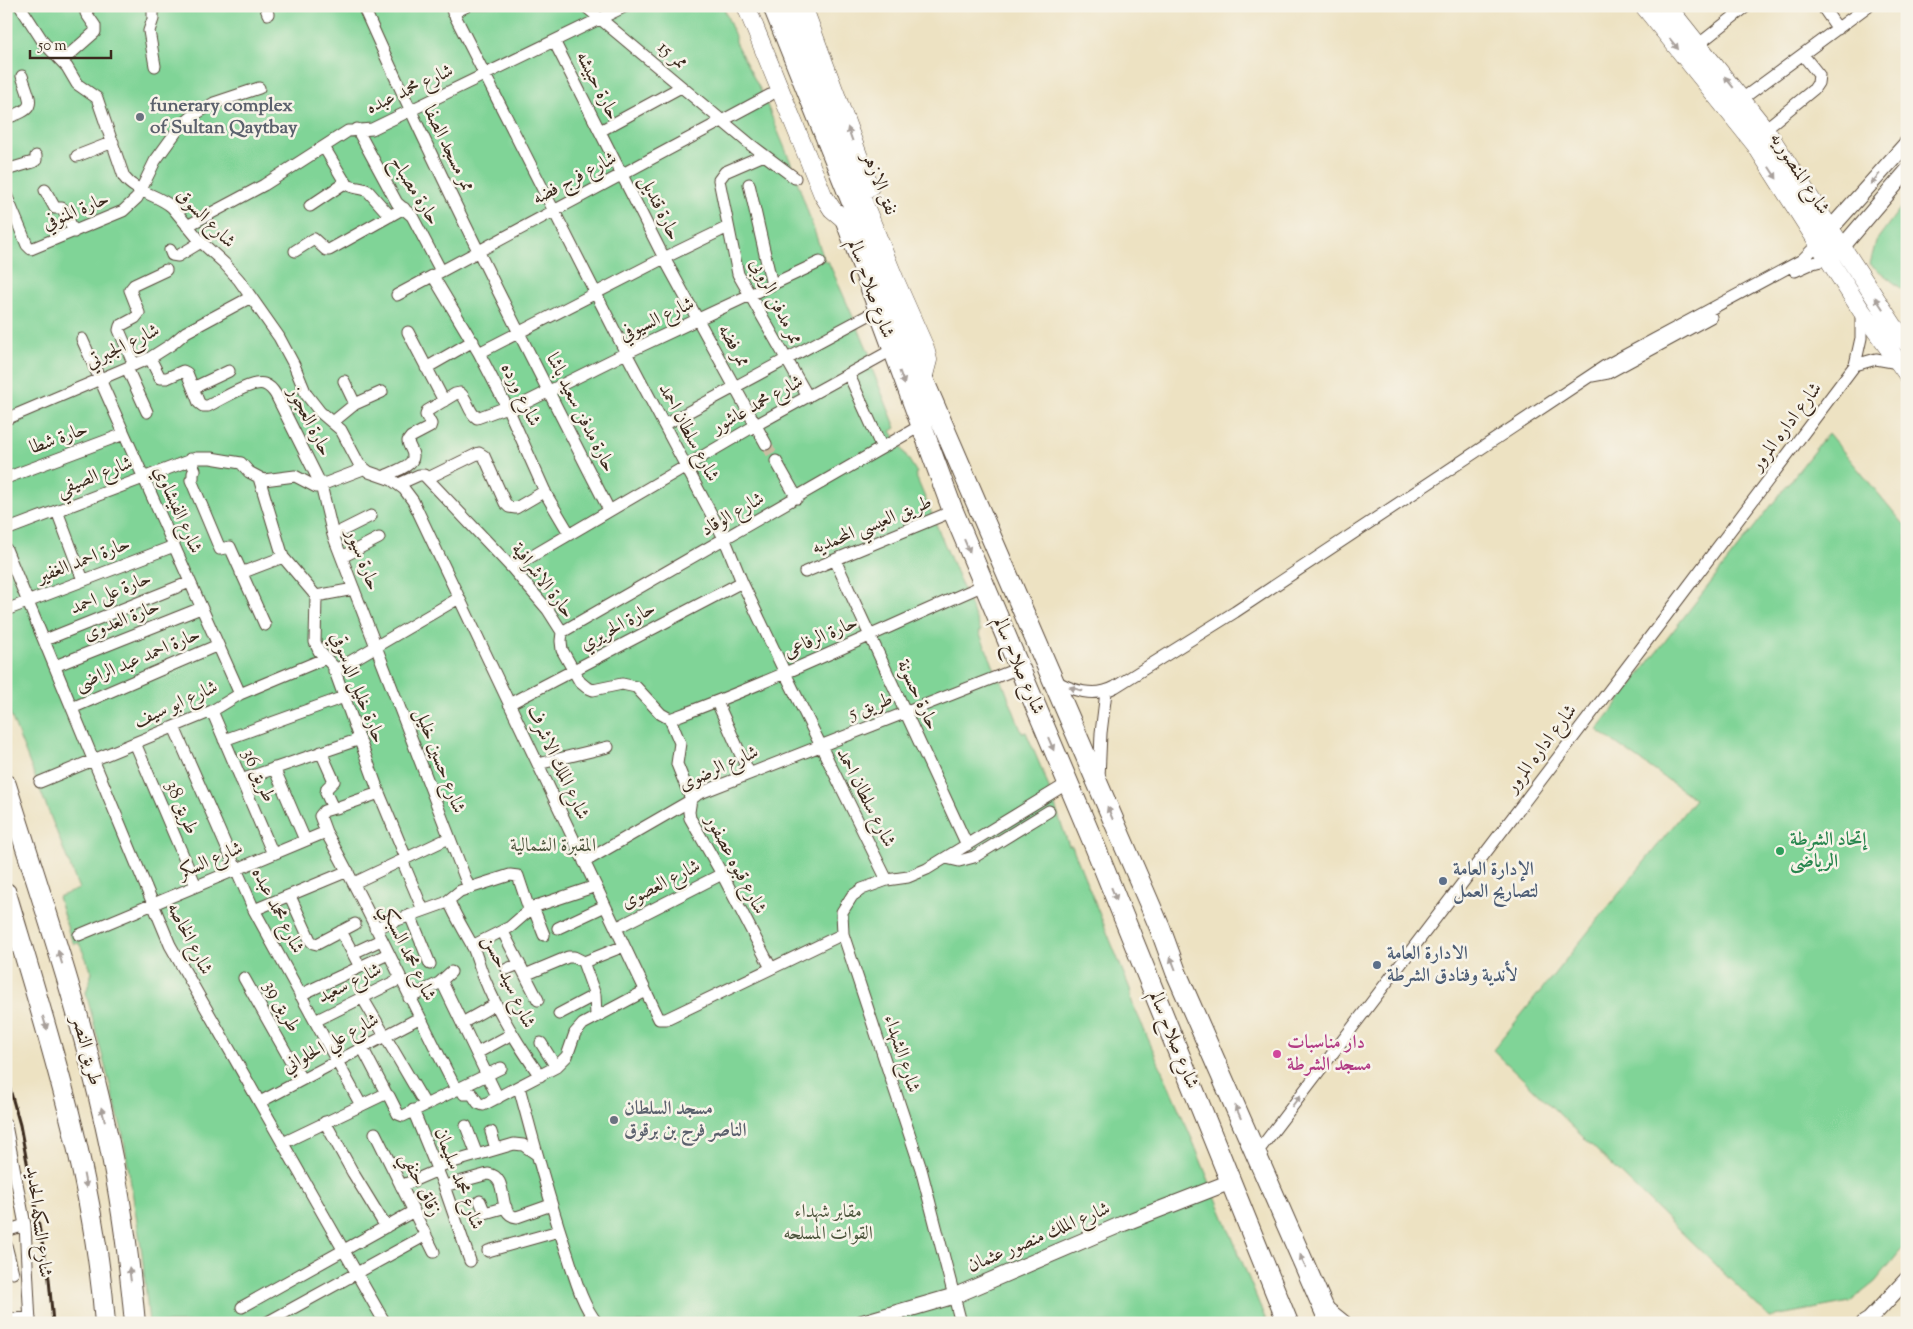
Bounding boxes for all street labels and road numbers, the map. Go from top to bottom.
street label: ممر 15 [651,35,693,77]
street label: حارة حبيشه [568,47,626,125]
street label: شارع محمد عبده [362,58,458,122]
street label: ممر مسجد الصفا [415,101,481,197]
street label: شارع المنصوريه [1762,127,1836,221]
street label: شارع فرج فضه [528,145,623,214]
street label: نفق الازهر [853,147,904,219]
street label: حارة مصباح [380,151,446,232]
street label: حارة قنديل [632,171,686,245]
street label: شارع السوق [169,183,241,255]
street label: حارة المنوفي [38,186,114,238]
street label: شارع صلاح سالم [838,236,900,343]
street label: ممر مدفن الروبى [742,254,808,350]
street label: شارع السيوفي [615,291,699,349]
street label: شارع الجبرتي [81,317,165,377]
street label: ممر فضه [710,319,756,373]
street label: حارة مدفن سعيد باشا [538,349,622,477]
street label: شارع ورده [493,359,547,431]
street label: شارع محمد عاشور [706,369,809,442]
street label: شارع اداره المرور [1743,377,1829,479]
street label: شارع سلطان احمد [651,379,725,487]
street label: حارة العجوز [279,381,338,461]
street label: حارة شطا [26,416,92,462]
street label: شارع الصيفي [53,450,138,507]
street label: شارع الفيشاوي [146,462,208,558]
street label: شارع الوقاد [696,486,770,544]
street label: طريق العيسي المحمديه [808,490,937,564]
street label: حارة سيور [337,523,386,595]
street label: حارة احمد الغفير [32,531,134,592]
street label: حارة الاشرافية [504,537,580,625]
street label: حارة على احمد [66,565,156,623]
street label: حارة العدوى [80,594,164,648]
street label: حارة الحريري [575,596,661,658]
street label: حارة الرفاعى [780,610,862,666]
street label: شارع صلاح سالم [983,613,1051,720]
street label: حارة احمد عبد الراضى [71,621,205,699]
street label: حارة خليل الدسوقي [322,628,392,748]
street label: حارة حسونة [889,655,945,735]
street label: شارع ابو سيف [129,674,223,736]
street label: طريق 5 [844,686,897,728]
street label: شارع اداره المرور [1498,699,1584,801]
street label: شارع الملك الاشرف [519,701,595,825]
street label: شارع حسين خليل [407,704,471,818]
street label: شارع الرضوى [675,739,763,799]
street label: شارع سلطان احمد [828,744,902,852]
street label: طريق 36 [234,745,282,807]
street label: طريق 38 [158,777,204,839]
street label: شارع قبوه عصفور [697,809,773,919]
street label: شارع السكر [173,835,248,887]
street label: شارع العصوى [616,853,706,917]
street label: شارع محمد عبده [244,863,310,959]
street label: شارع الخاصه [159,898,219,980]
street label: شارع محمد السبكي [370,900,442,1007]
street label: شارع سيد حسن [475,931,541,1033]
street label: شارع سعيد [313,957,387,1011]
street label: طريق 39 [256,976,306,1038]
street label: شارع صلاح سالم [1139,987,1205,1094]
street label: شارع علي الحلواني [278,1007,386,1083]
street label: طريق النصر [63,1011,108,1089]
street label: شارع الشهداء [876,1011,926,1097]
street label: شارع محمد سليمان [426,1124,490,1234]
street label: زقاق حنفي [390,1148,447,1223]
street label: شارع السكه الحديد [18,1165,58,1279]
street label: شارع الملك منصور عثمان [963,1196,1115,1280]

